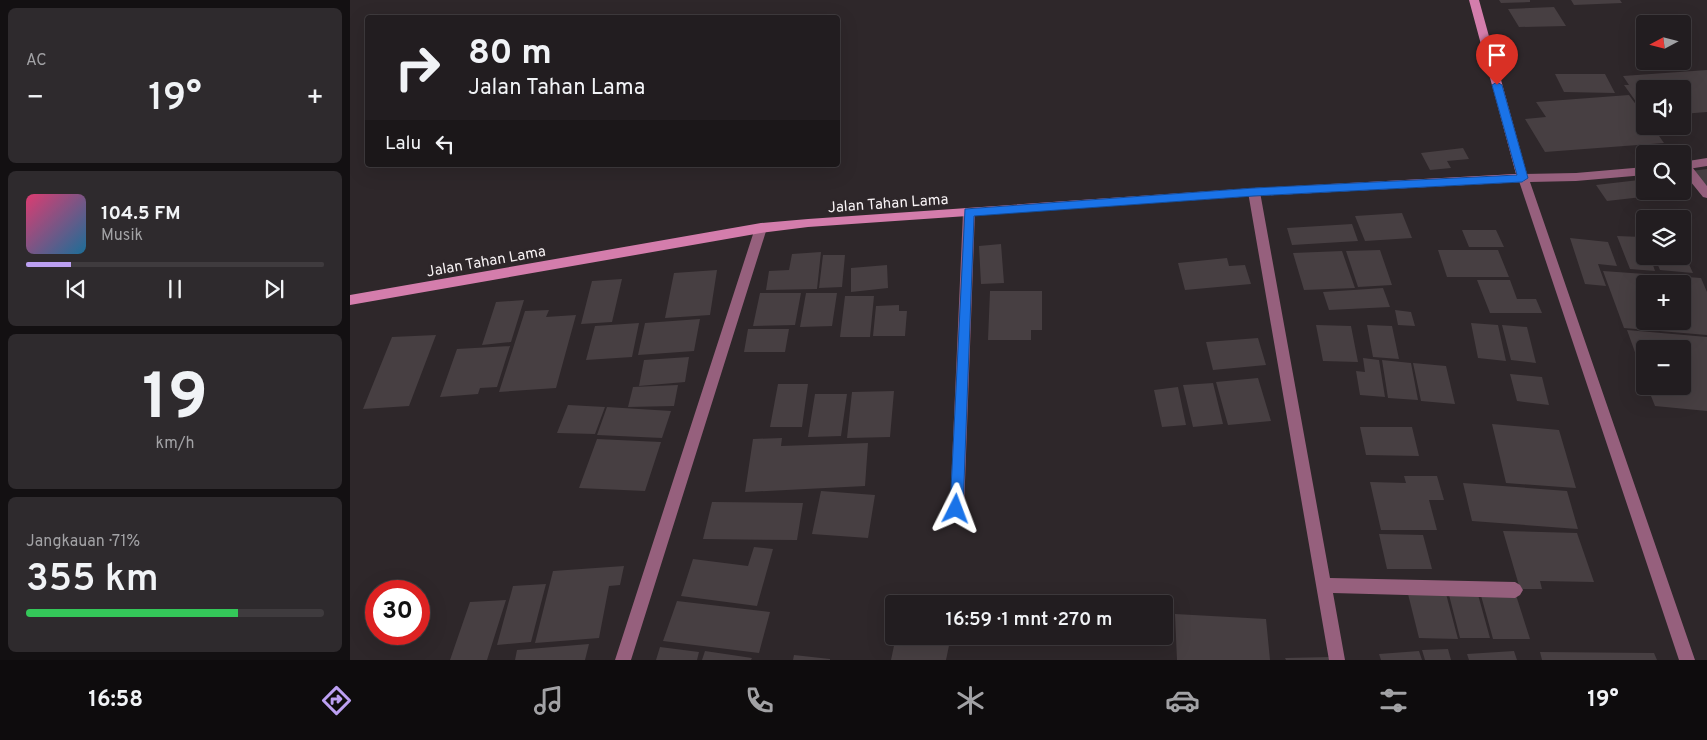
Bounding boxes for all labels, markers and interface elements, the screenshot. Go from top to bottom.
north arrow [1636,15,1691,70]
map controls [1636,15,1691,395]
text: 80 m [468,32,552,76]
pin [1476,34,1518,85]
icon: right [385,35,450,100]
icon: arrive [1483,41,1511,69]
text: AC [26,51,47,71]
text: 19° [148,75,202,124]
text: Jalan Tahan Lama [468,75,645,102]
button: sound [1636,80,1691,135]
text: − [26,81,44,117]
text: + [306,81,324,117]
icon: left [431,130,459,158]
text: Lalu [385,132,421,156]
button: search [1636,145,1691,200]
street label: Jalan Tahan Lama [827,191,949,218]
text: 104.5 FM [101,202,181,226]
button: layers [1636,210,1691,265]
text: Musik [101,226,143,246]
street label: Jalan Tahan Lama [425,243,547,282]
icon: previous [62,275,90,303]
icon: pause [161,275,189,303]
icon: next [260,275,288,303]
button: + [1636,275,1691,330]
button: − [1636,340,1691,395]
text: 19 [142,360,208,442]
text: km/h [156,434,194,454]
position arrow [929,482,981,534]
text: Jangkauan · 71% [26,532,140,552]
text: 355 km [26,556,159,605]
speed limit sign: 30 [365,580,430,645]
text: 16:59 · 1 mnt · 270 m [946,608,1112,632]
icon: directions [319,683,354,718]
icon: music [531,683,566,718]
icon: phone [742,683,777,718]
icon: climate [953,683,988,718]
icon: car [1165,683,1200,718]
icon: filters [1376,683,1411,718]
text: 16:58 [88,687,143,714]
text: 19° [1587,687,1619,714]

